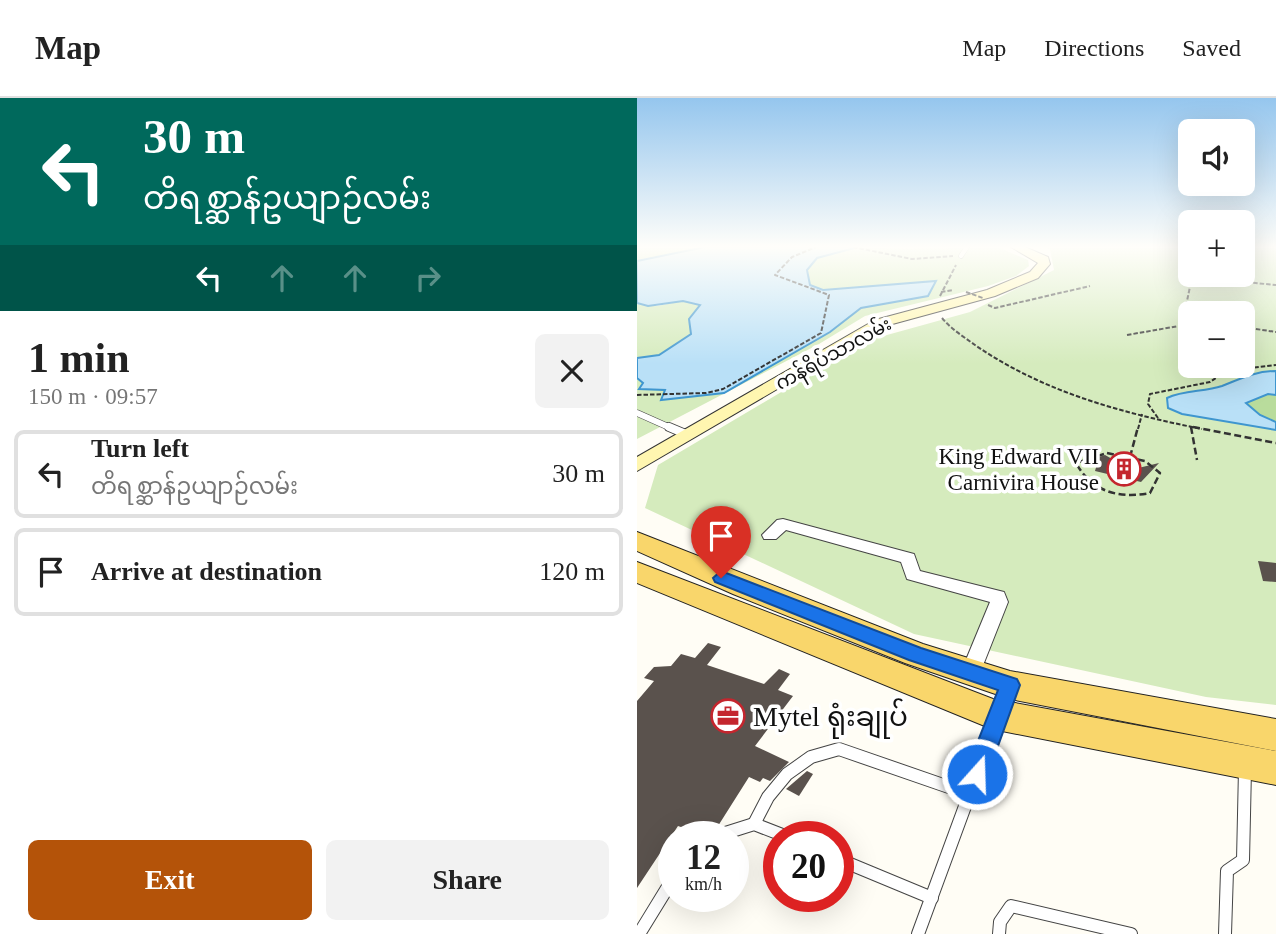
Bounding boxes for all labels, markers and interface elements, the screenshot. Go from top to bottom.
text: Map [35,30,101,66]
text: Map [962,35,1006,61]
text: Directions [1044,35,1144,61]
text: Saved [1182,35,1241,61]
text: 30 m [143,109,245,164]
map controls [1178,119,1255,378]
button: sound [1178,119,1255,196]
icon: left [28,126,119,217]
text: တိရစ္ဆာန်ဥယျာဉ်လမ်း [143,180,431,216]
button: + [1178,210,1255,287]
icon: left [190,259,228,297]
icon: ahead [263,259,301,297]
icon: ahead [336,259,374,297]
icon: right [409,259,447,297]
button: − [1178,301,1255,378]
street label: ကန်ရိပ်သာလမ်း [770,309,897,398]
button: close [535,334,609,408]
text: 1 min [28,335,130,381]
text: 150 m · 09:57 [28,384,158,409]
text: Turn left [91,434,189,463]
place label: King Edward VII Carnivira House [938,444,1099,495]
building icon: King Edward VII Carnivira House [1105,450,1143,488]
icon: left [32,455,70,493]
text: 30 m [552,459,605,488]
text: တိရစ္ဆာန်ဥယျာဉ်လမ်း [91,474,298,499]
pin [691,506,751,578]
icon: arrive [702,517,740,555]
icon: arrive [32,553,70,591]
text: Arrive at destination [91,557,322,586]
text: 120 m [539,557,605,586]
office icon: Mytel ရုံးချုပ် [709,697,747,735]
place label: Mytel ရုံးချုပ် [753,698,908,739]
position arrow [940,737,1014,811]
speed limit sign: 20 [763,821,854,912]
text: 12 [686,838,721,877]
button: Exit [28,840,312,920]
button: Share [326,840,609,920]
text: km/h [685,874,722,894]

